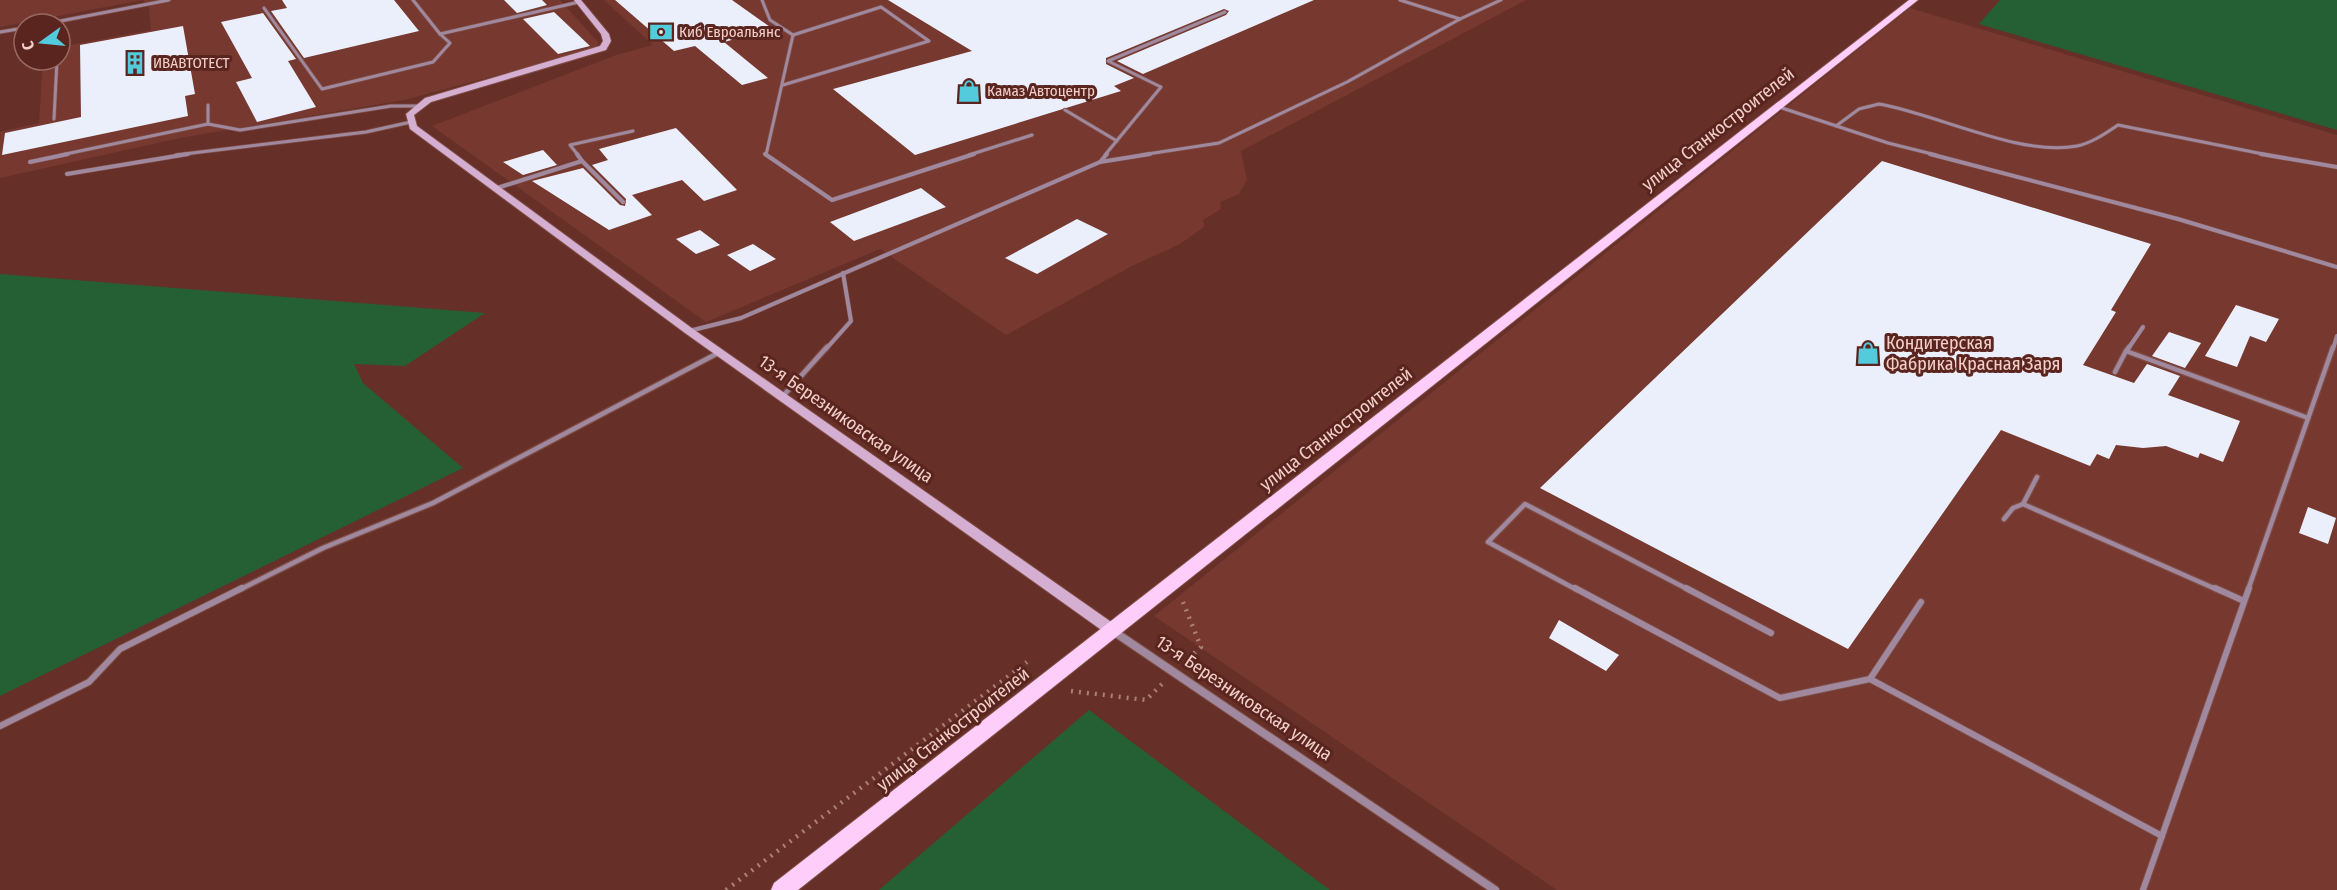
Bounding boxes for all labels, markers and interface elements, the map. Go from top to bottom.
north arrow [12,12,72,72]
bank icon: Киб Евроальянс [648,19,674,45]
place label: Киб Евроальянс [679,23,781,41]
text: С [18,39,38,52]
building icon: ИВАВТОТЕСТ [122,50,148,76]
place label: ИВАВТОТЕСТ [153,54,230,72]
street label: улица Станкостроителей [1637,63,1799,195]
shop icon: Камаз Автоцентр [956,78,982,104]
place label: Камаз Автоцентр [987,82,1095,100]
place label: Кондитерская Фабрика Красная Заря [1886,332,2061,375]
shop icon: Кондитерская Фабрика Красная Заря [1855,340,1881,366]
street label: 13-я Березниковская улица [754,350,938,488]
street label: улица Станкостроителей [1255,363,1417,495]
street label: 13-я Березниковская улица [1152,631,1337,765]
street label: улица Станкостроителей [872,663,1034,795]

